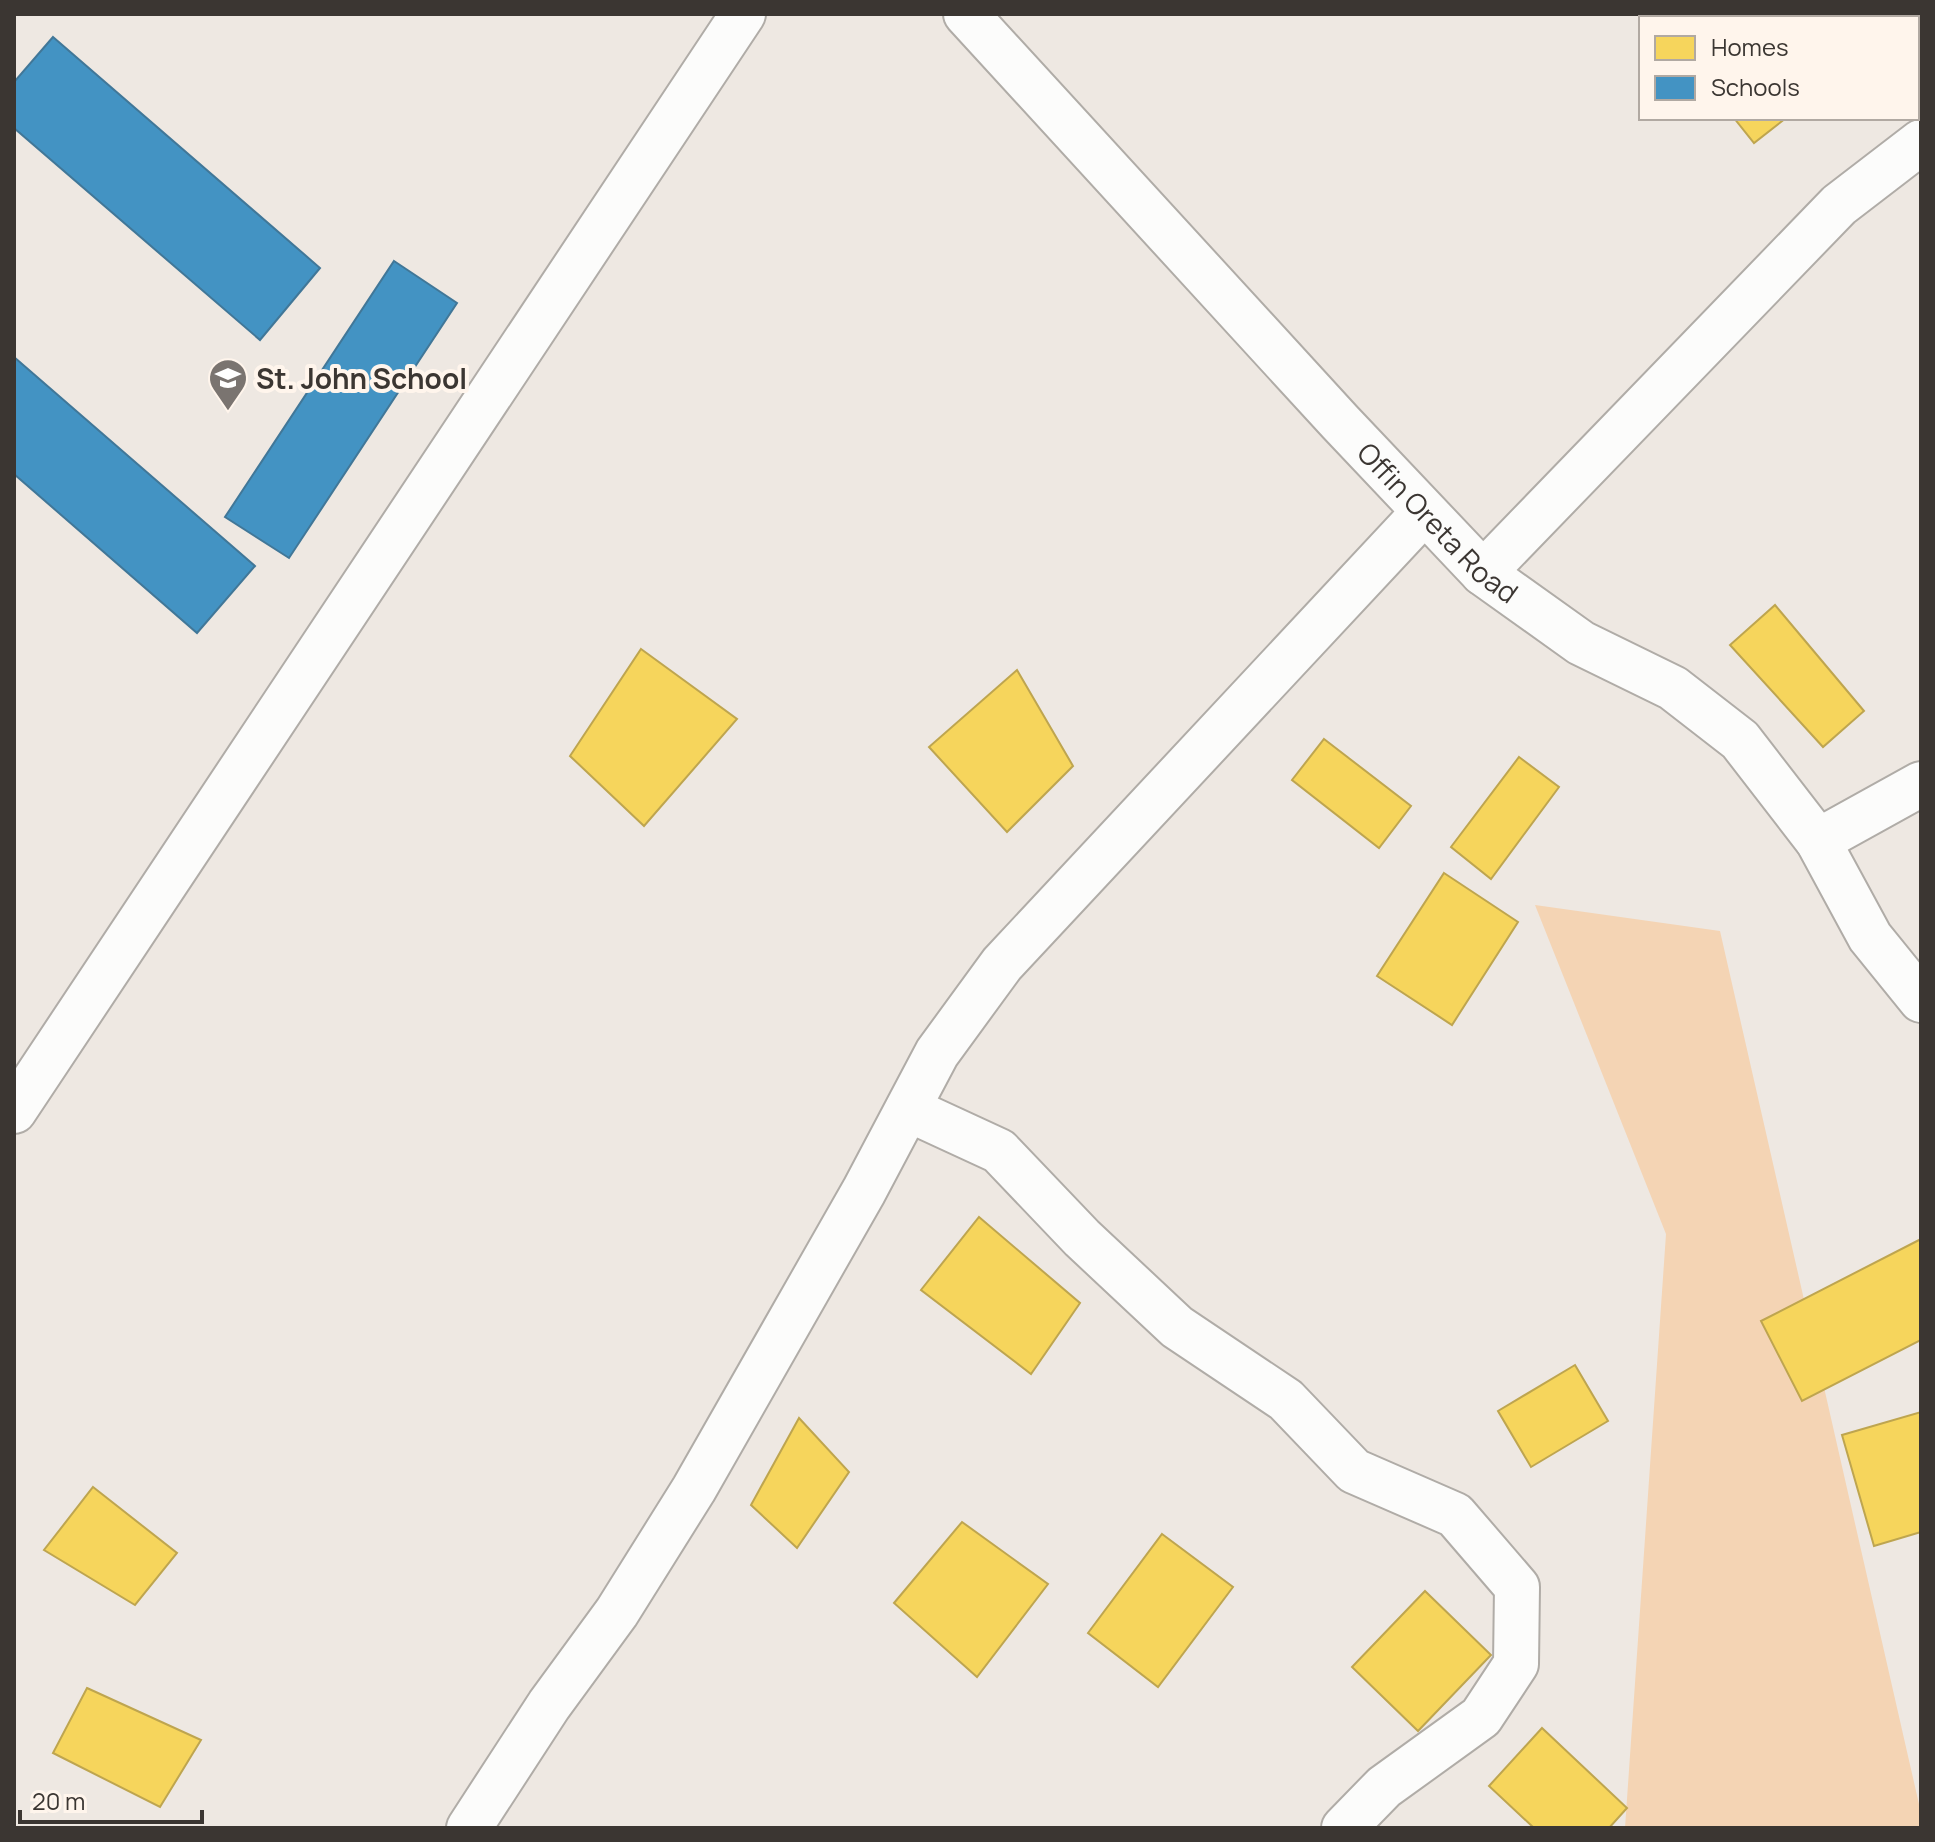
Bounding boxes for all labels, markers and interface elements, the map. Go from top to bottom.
legend [1639,16,1919,120]
text: Homes [1711,30,1789,63]
text: Schools [1711,70,1800,103]
school or university icon: St. John School [207,357,249,412]
place label: St. John School [256,359,467,397]
street label: Offin Oreta Road [1350,434,1526,611]
scale bar [20,1774,202,1824]
text: 20 m [32,1784,85,1817]

